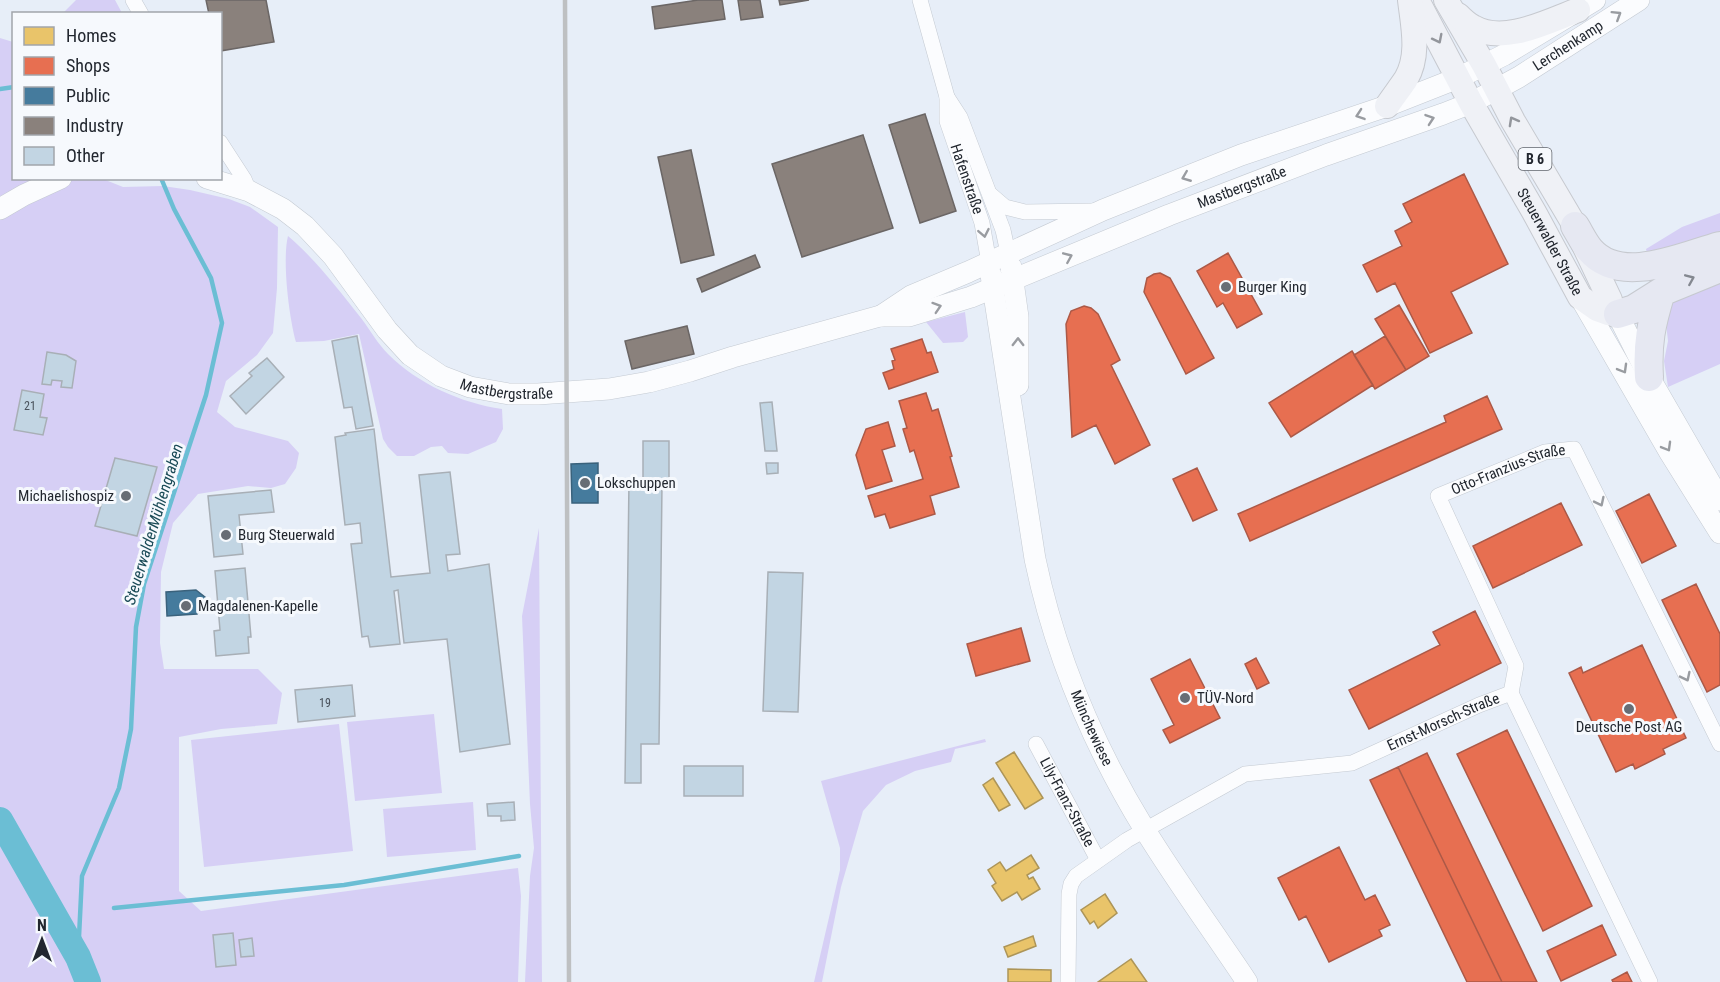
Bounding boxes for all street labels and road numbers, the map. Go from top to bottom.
street label: Lerchenkamp [1529,17,1606,75]
street label: Hafenstraße [947,142,987,216]
road number: B 6 [1518,148,1552,170]
street label: Mastbergstraße [1195,162,1289,212]
street label: Steuerwalder Straße [1513,185,1587,299]
street label: Mastbergstraße [457,375,554,403]
street label: Otto-Franzius-Straße [1448,441,1566,499]
street label: Münchewiese [1067,688,1117,769]
street label: Ernst-Morsch-Straße [1384,689,1502,755]
street label: Lily-Franz-Straße [1036,754,1098,850]

